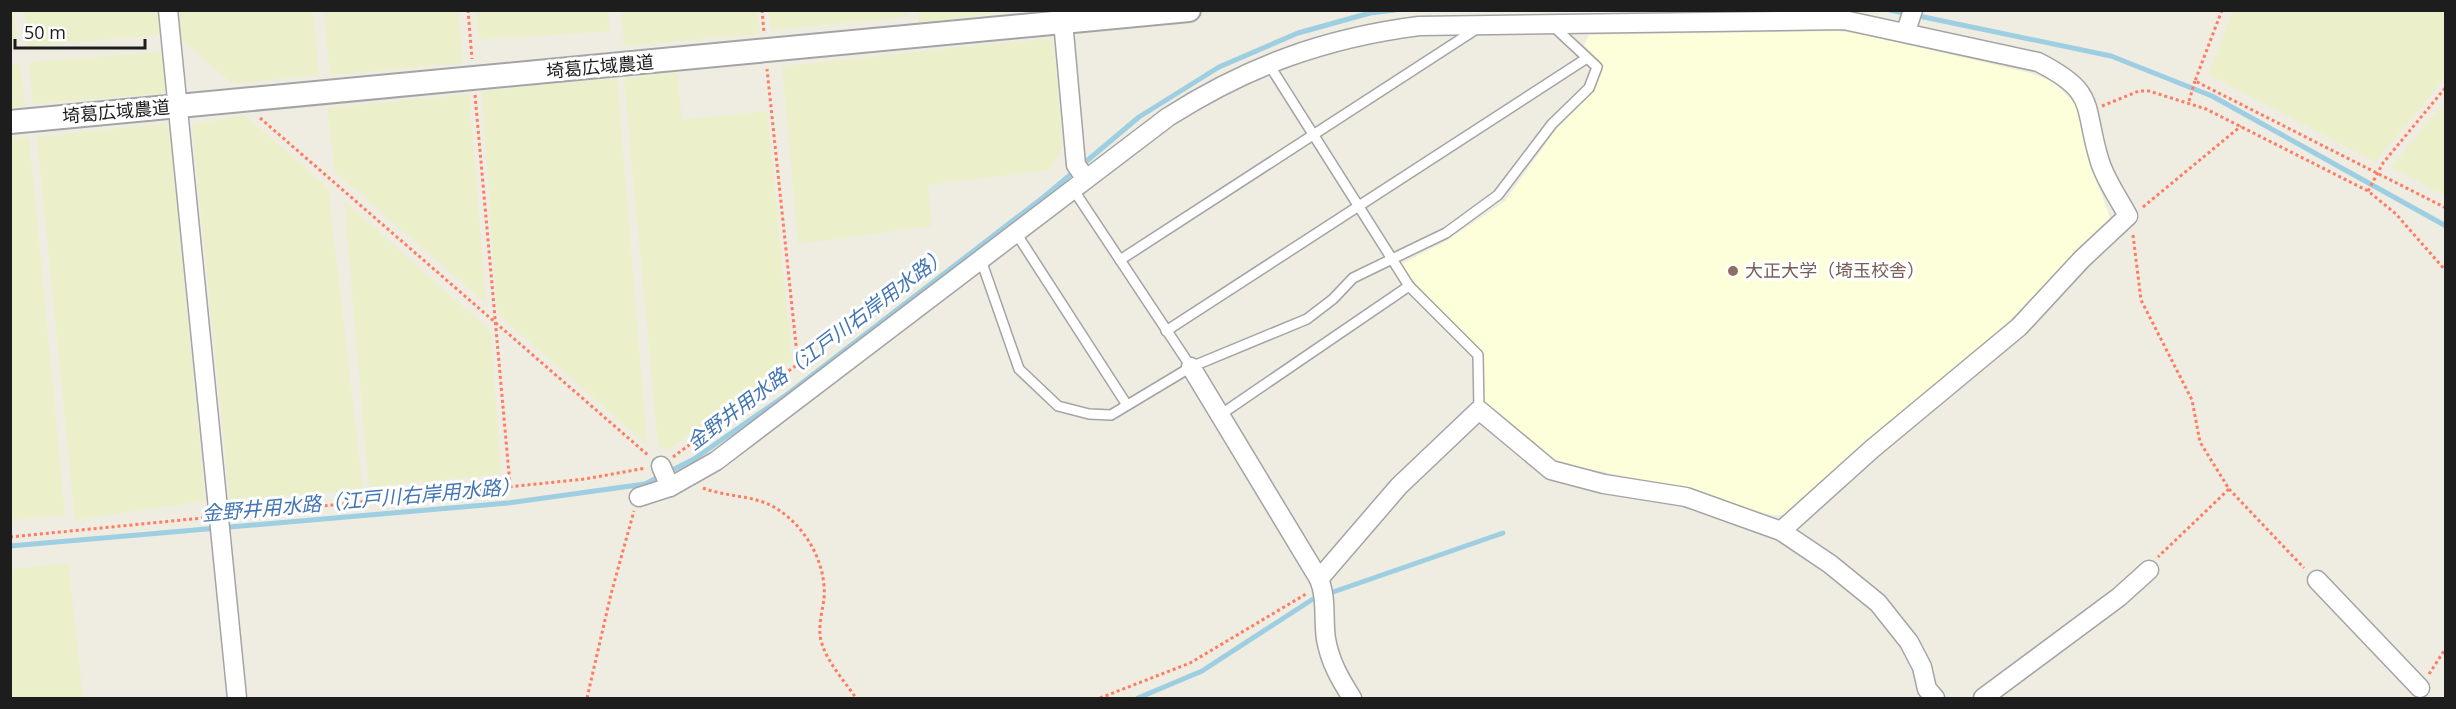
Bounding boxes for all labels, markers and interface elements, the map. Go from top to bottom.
scale bar [15,12,146,50]
text: 50 m [24,20,66,44]
street label: 埼葛広域農道 [545,49,655,83]
street label: 埼葛広域農道 [61,94,171,128]
water label: 金野井用水路（江戸川右岸用水路） [681,242,953,456]
place label: 大正大学（埼玉校舎） [1745,258,1925,282]
marker: 大正大学（埼玉校舎） [1726,264,1740,278]
water label: 金野井用水路（江戸川右岸用水路） [200,472,522,527]

